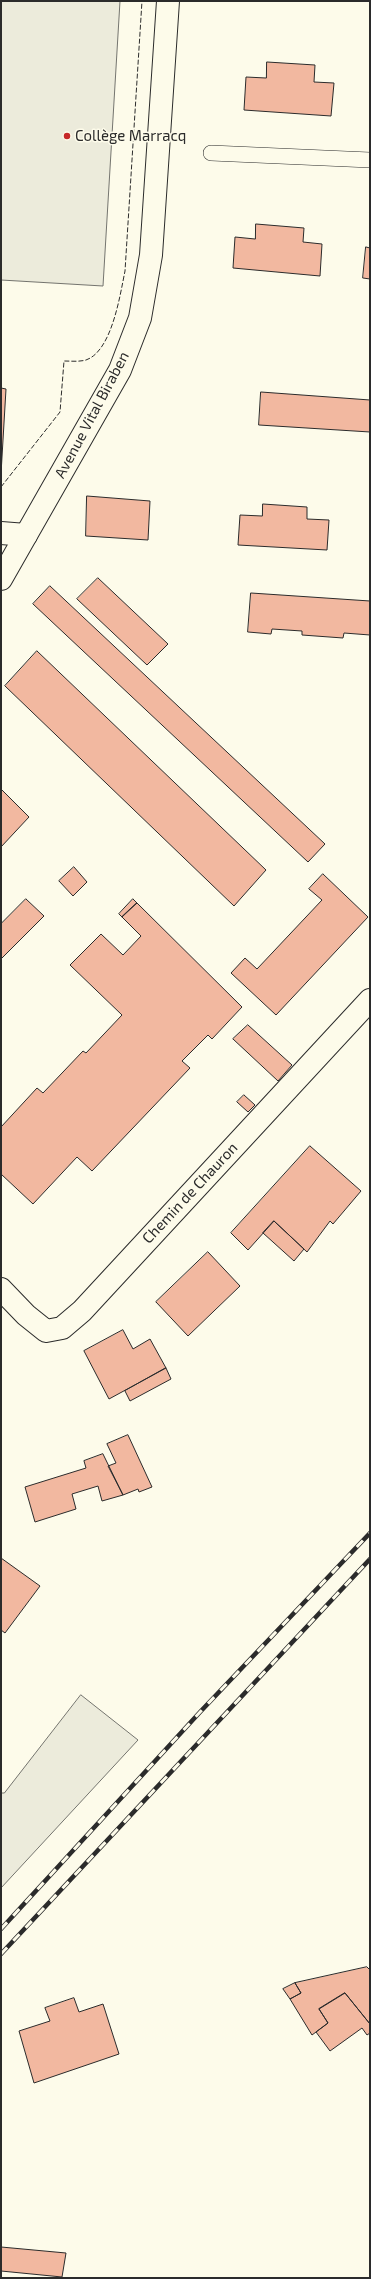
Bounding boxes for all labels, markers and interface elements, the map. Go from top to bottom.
place label: Collège Marracq [75,127,186,145]
marker: Collège Marracq [62,131,72,141]
street label: Avenue Vital Biraben [51,349,133,481]
street label: Chemin de Chauron [139,1139,241,1247]

